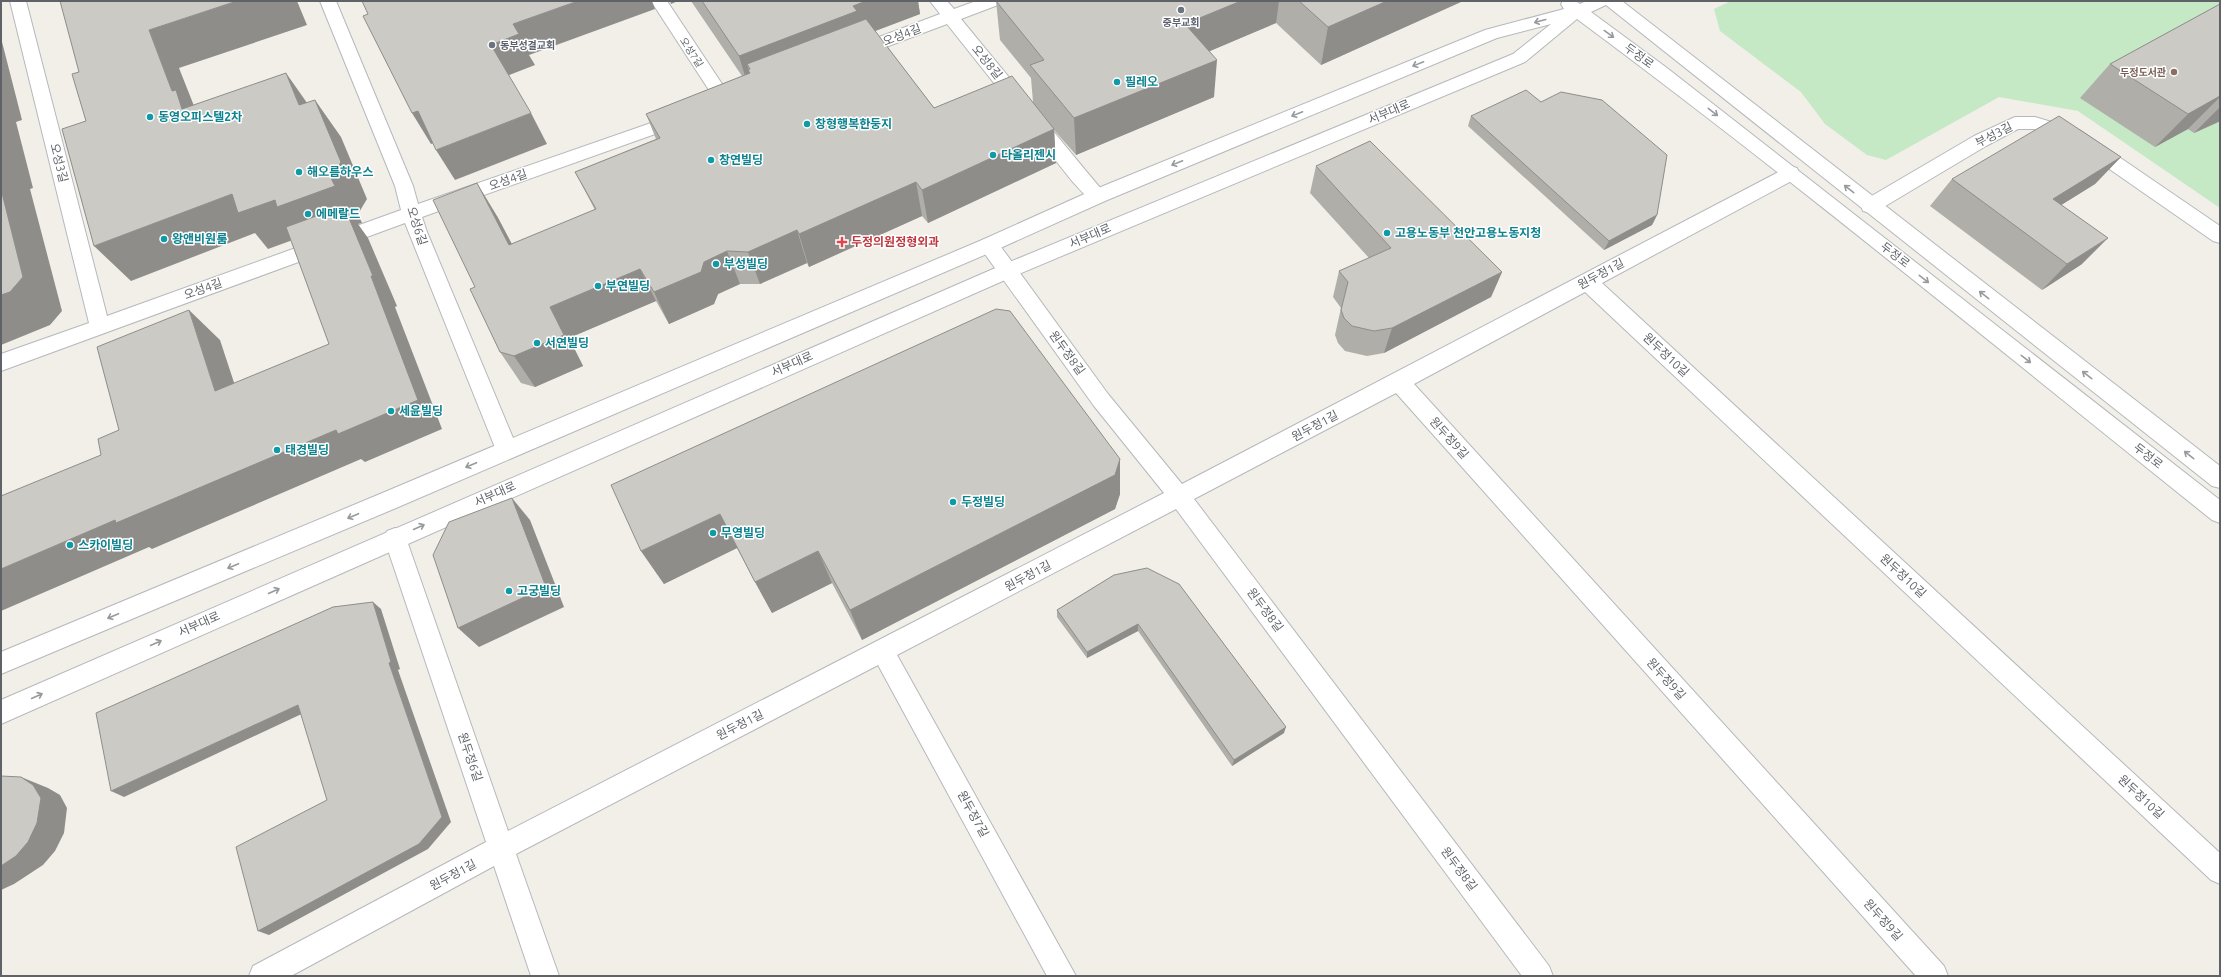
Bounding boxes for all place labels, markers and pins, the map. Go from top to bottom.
marker: 중부교회 [1176,5,1186,15]
place label: 중부교회 [1163,17,1199,28]
marker: 동부성결교회 [487,40,497,50]
place label: 동부성결교회 [500,40,555,51]
place label: 두정도서관 [2120,67,2166,78]
marker: 두정도서관 [2169,67,2179,77]
place label: 필레오 [1125,75,1158,88]
marker: 필레오 [1112,77,1122,87]
place label: 동영오피스텔2차 [158,110,242,123]
marker: 동영오피스텔2차 [145,112,155,122]
place label: 창형행복한둥지 [815,117,892,130]
marker: 창형행복한둥지 [802,119,812,129]
place label: 다올리젠시 [1001,148,1056,161]
marker: 다올리젠시 [988,150,998,160]
place label: 창연빌딩 [719,153,763,166]
marker: 창연빌딩 [706,155,716,165]
place label: 해오름하우스 [307,165,373,178]
marker: 해오름하우스 [294,167,304,177]
place label: 에메랄드 [316,207,360,220]
marker: 에메랄드 [303,209,313,219]
place label: 고용노동부 천안고용노동지청 [1395,226,1541,239]
marker: 고용노동부 천안고용노동지청 [1382,228,1392,238]
place label: 왕앤비원룸 [172,232,227,245]
marker: 왕앤비원룸 [159,234,169,244]
place label: 두정의원정형외과 [851,235,939,248]
marker: 두정의원정형외과 [836,236,848,248]
place label: 부성빌딩 [724,257,768,270]
marker: 부성빌딩 [711,259,721,269]
place label: 부연빌딩 [606,279,650,292]
marker: 부연빌딩 [593,281,603,291]
place label: 서연빌딩 [545,336,589,349]
marker: 서연빌딩 [532,338,542,348]
place label: 세윤빌딩 [399,404,443,417]
marker: 세윤빌딩 [386,406,396,416]
place label: 태경빌딩 [285,443,329,456]
marker: 태경빌딩 [272,445,282,455]
place label: 두정빌딩 [961,495,1005,508]
marker: 두정빌딩 [948,497,958,507]
place label: 무영빌딩 [721,526,765,539]
marker: 무영빌딩 [708,528,718,538]
place label: 스카이빌딩 [78,538,133,551]
marker: 스카이빌딩 [65,540,75,550]
place label: 고궁빌딩 [517,584,561,597]
marker: 고궁빌딩 [504,586,514,596]

